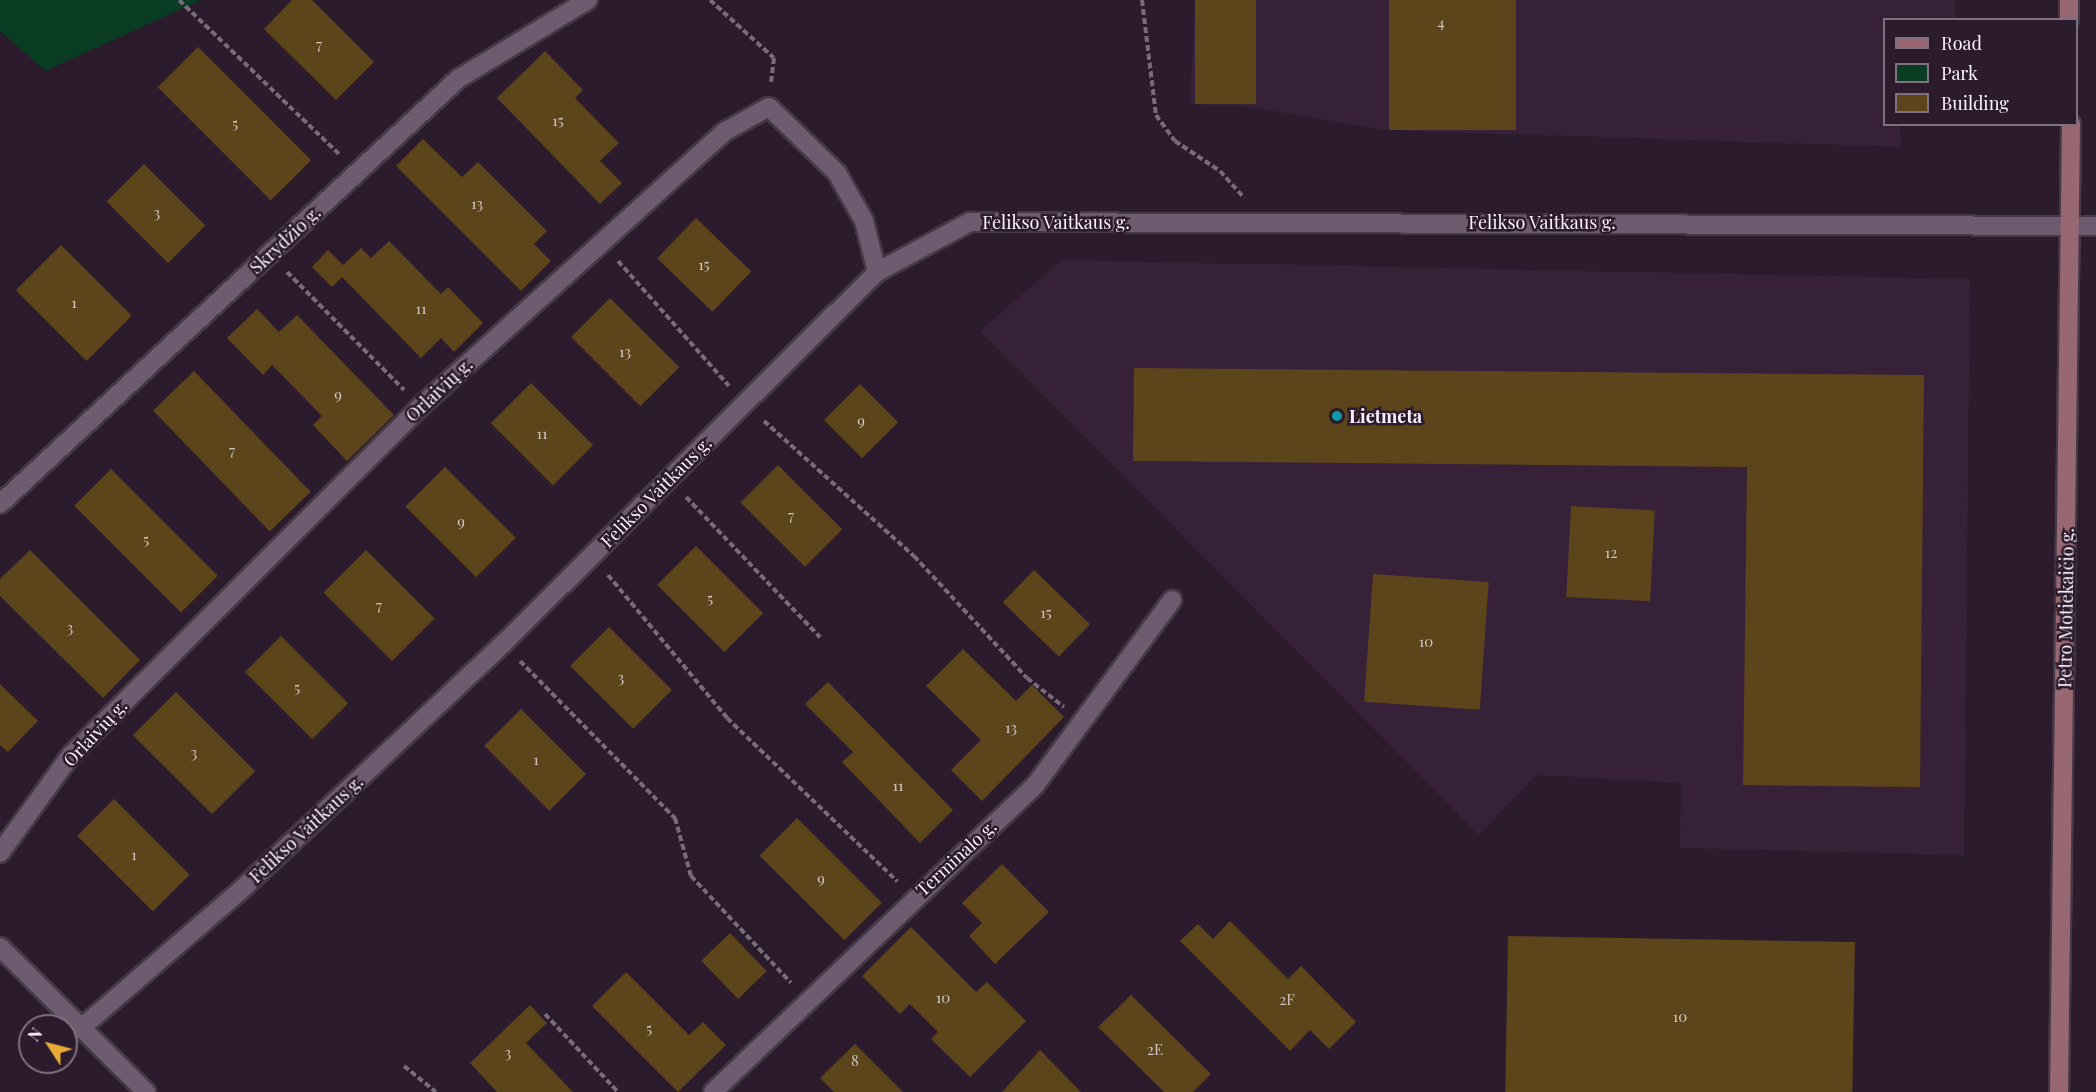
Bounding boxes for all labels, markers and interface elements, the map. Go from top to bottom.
house number: 4 [1437,14,1445,32]
legend [1883,18,2078,126]
text: Road [1941,31,1982,55]
house number: 7 [316,36,322,54]
text: Park [1941,61,1978,85]
text: Building [1941,91,2009,115]
house number: 15 [552,112,564,130]
house number: 5 [232,115,238,133]
house number: 13 [471,195,483,213]
street label: Skrydžio g. [245,202,325,278]
house number: 3 [154,204,160,222]
street label: Felikso Vaitkaus g. [982,211,1130,233]
street label: Felikso Vaitkaus g. [1468,211,1616,233]
house number: 15 [698,256,710,274]
house number: 1 [71,294,77,312]
house number: 11 [415,300,427,318]
house number: 13 [619,343,631,361]
street label: Orlaivių g. [401,354,477,426]
house number: 9 [334,386,342,404]
place label: Lietmeta [1349,405,1422,427]
marker: Lietmeta [1330,409,1344,423]
house number: 9 [857,412,865,430]
house number: 11 [536,425,548,443]
street label: Felikso Vaitkaus g. [596,432,716,552]
house number: 7 [229,442,235,460]
house number: 7 [788,507,794,525]
house number: 9 [457,513,465,531]
street label: Petro Motiekaičio g. [2054,528,2078,688]
house number: 5 [143,531,149,549]
house number: 12 [1605,544,1617,562]
house number: 5 [707,590,713,608]
house number: 7 [376,597,382,615]
house number: 15 [1040,604,1052,622]
house number: 3 [67,619,73,637]
house number: 10 [1419,633,1433,651]
house number: 3 [618,669,624,687]
house number: 5 [294,679,300,697]
street label: Orlaivių g. [59,695,131,771]
house number: 13 [1005,719,1017,737]
house number: 3 [191,744,197,762]
house number: 1 [533,751,539,769]
street label: Felikso Vaitkaus g. [244,771,368,887]
house number: 11 [892,777,904,795]
street label: Terminalo g. [911,815,1001,901]
house number: 1 [131,846,137,864]
house number: 9 [817,870,825,888]
house number: 10 [936,989,950,1007]
house number: 2F [1279,991,1295,1009]
house number: 10 [1673,1008,1687,1026]
north arrow [18,1014,78,1074]
house number: 5 [646,1020,652,1038]
text: N [23,1023,47,1045]
house number: 2E [1147,1041,1163,1059]
house number: 3 [505,1044,511,1062]
house number: 8 [851,1052,859,1070]

